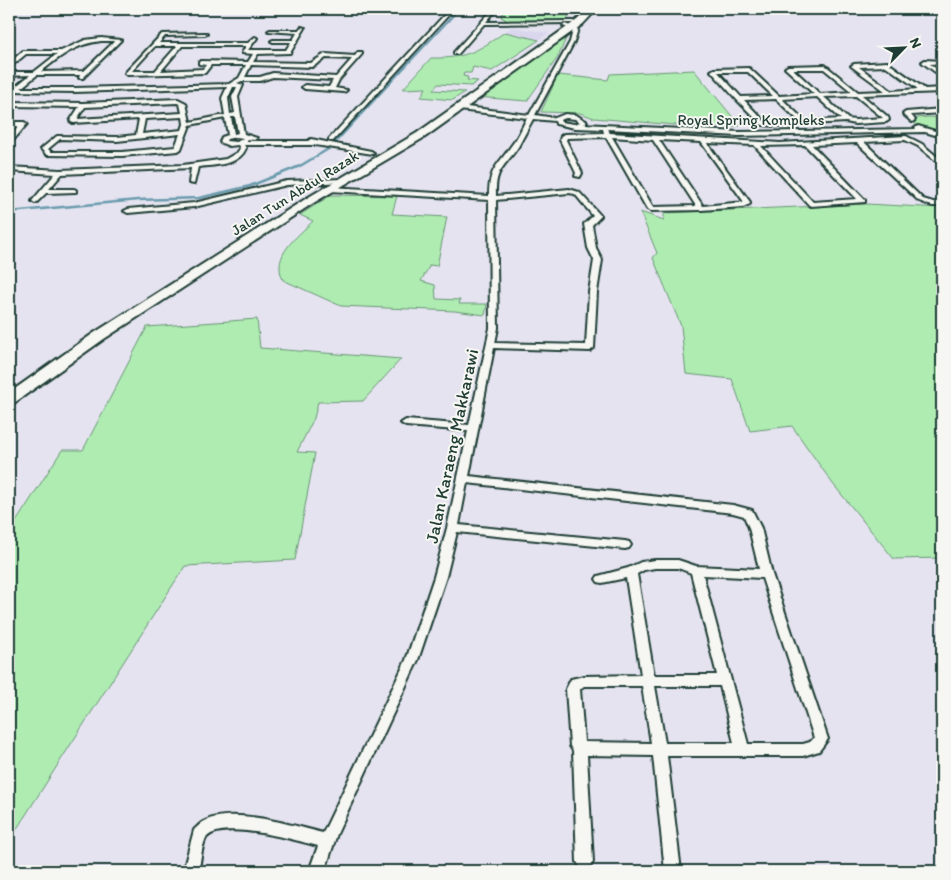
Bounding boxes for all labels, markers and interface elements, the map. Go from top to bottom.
north arrow [878,22,928,72]
text: N [906,35,925,51]
street label: Royal Spring Kompleks [678,111,825,129]
street label: Jalan Tun Abdul Razak [228,146,362,239]
street label: Jalan Karaeng Makkarawi [421,347,483,545]

